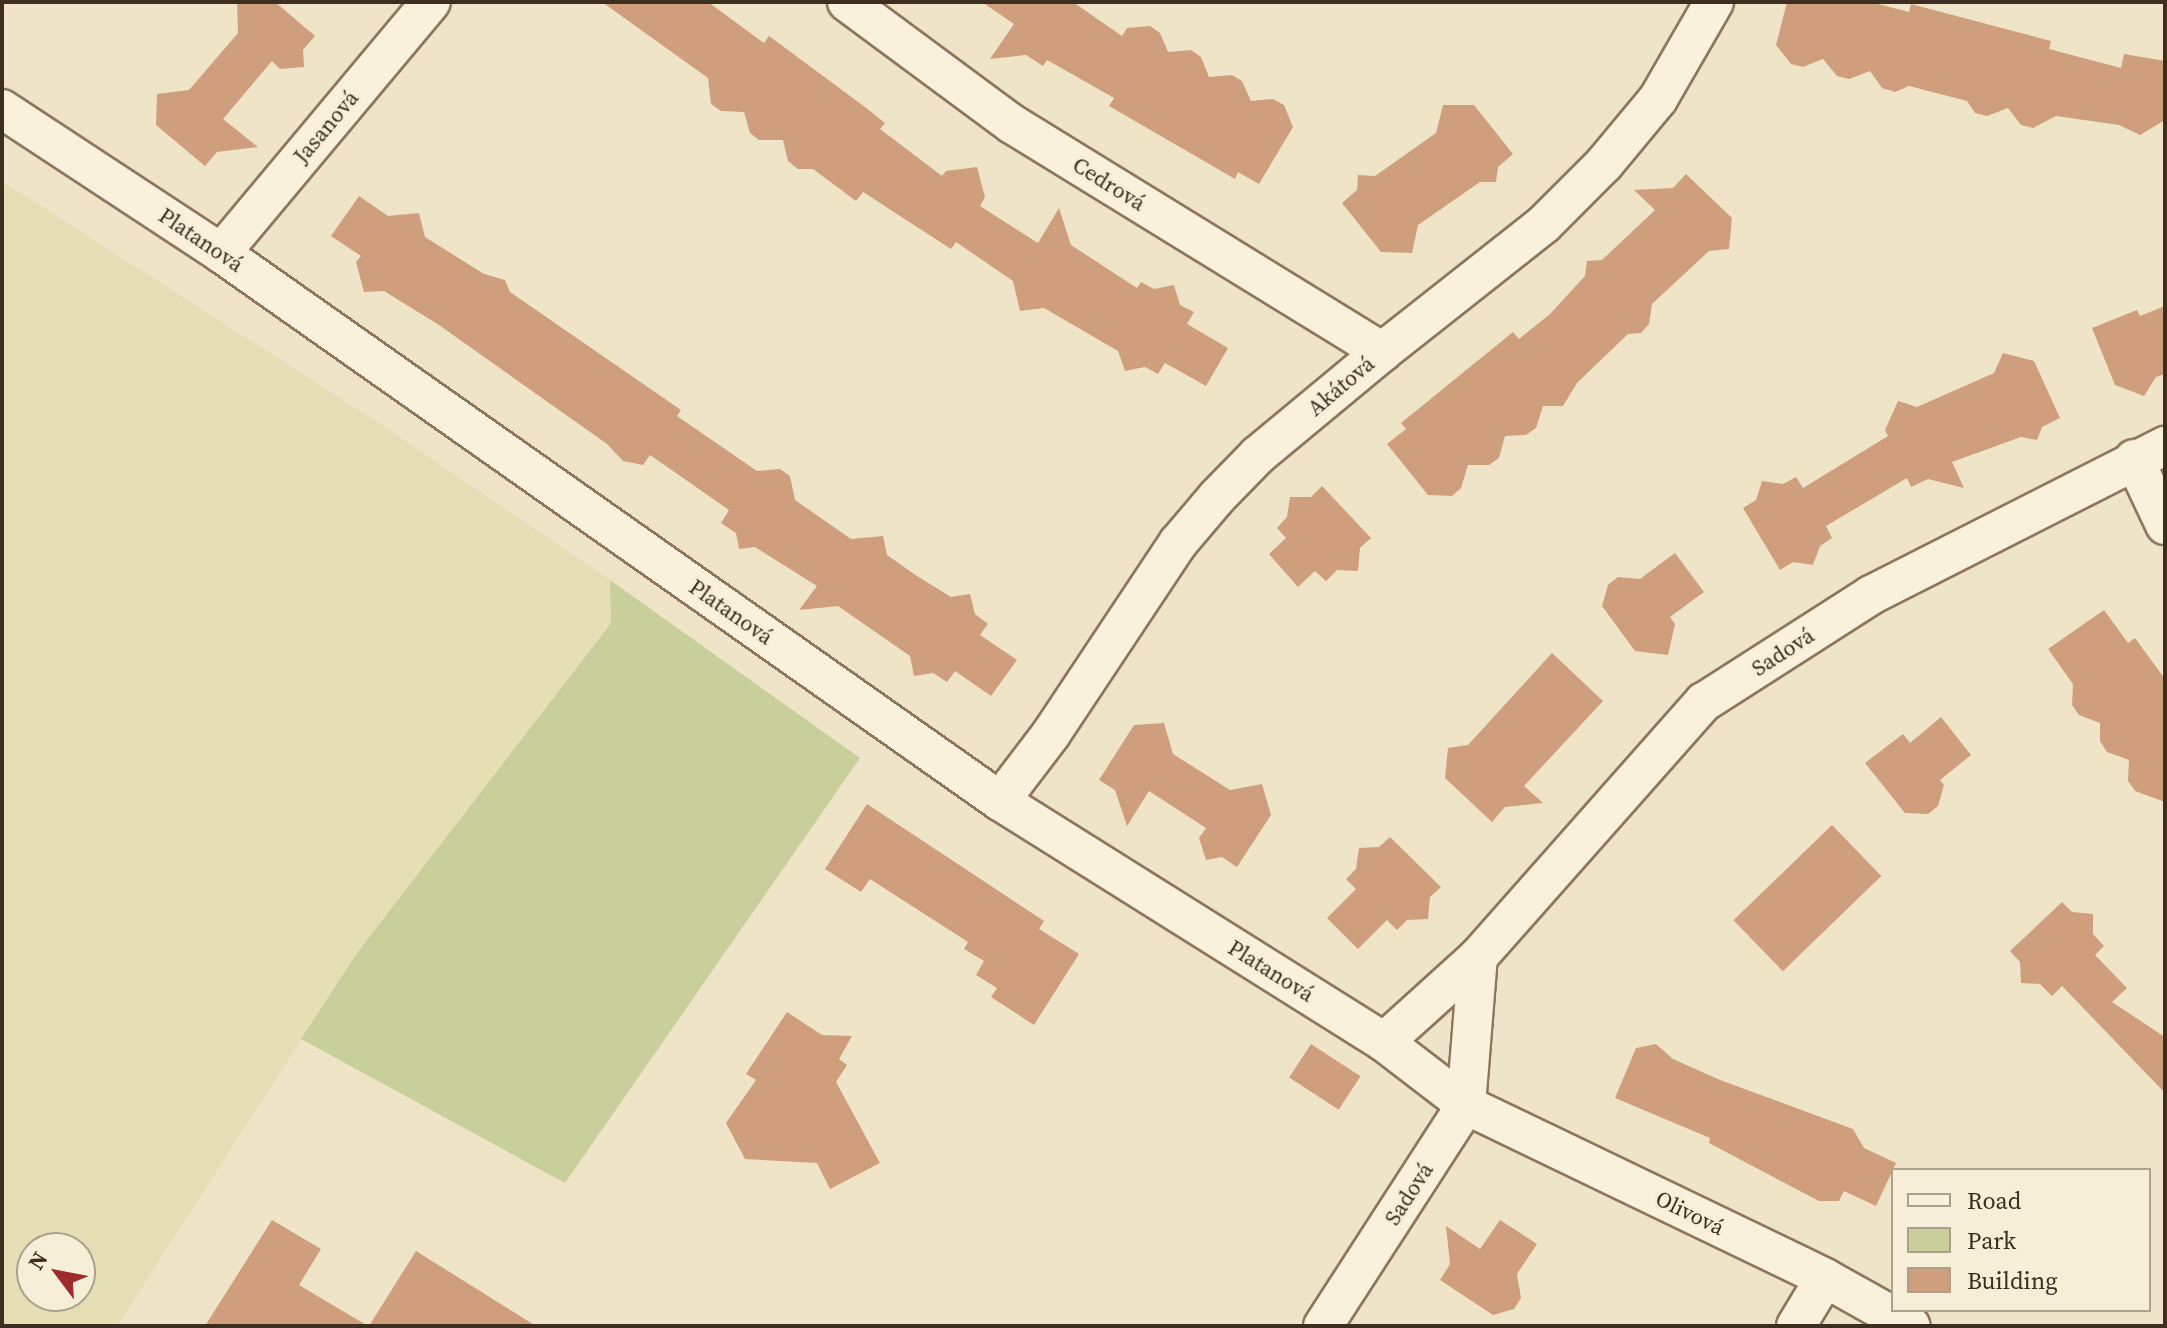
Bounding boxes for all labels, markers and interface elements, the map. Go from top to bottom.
street label: Jasanová [288,85,364,169]
street label: Cedrová [1068,151,1150,217]
street label: Platanová [154,202,248,278]
street label: Akátová [1302,350,1380,422]
street label: Platanová [684,574,778,650]
street label: Sadová [1747,622,1819,682]
street label: Platanová [1223,934,1319,1008]
street label: Sadová [1379,1158,1439,1230]
legend [1891,1168,2151,1312]
text: Road [1967,1184,2021,1217]
street label: Olivová [1651,1185,1729,1241]
text: Park [1967,1224,2016,1257]
north arrow [16,1232,96,1312]
text: N [20,1246,54,1275]
text: Building [1967,1264,2058,1297]

